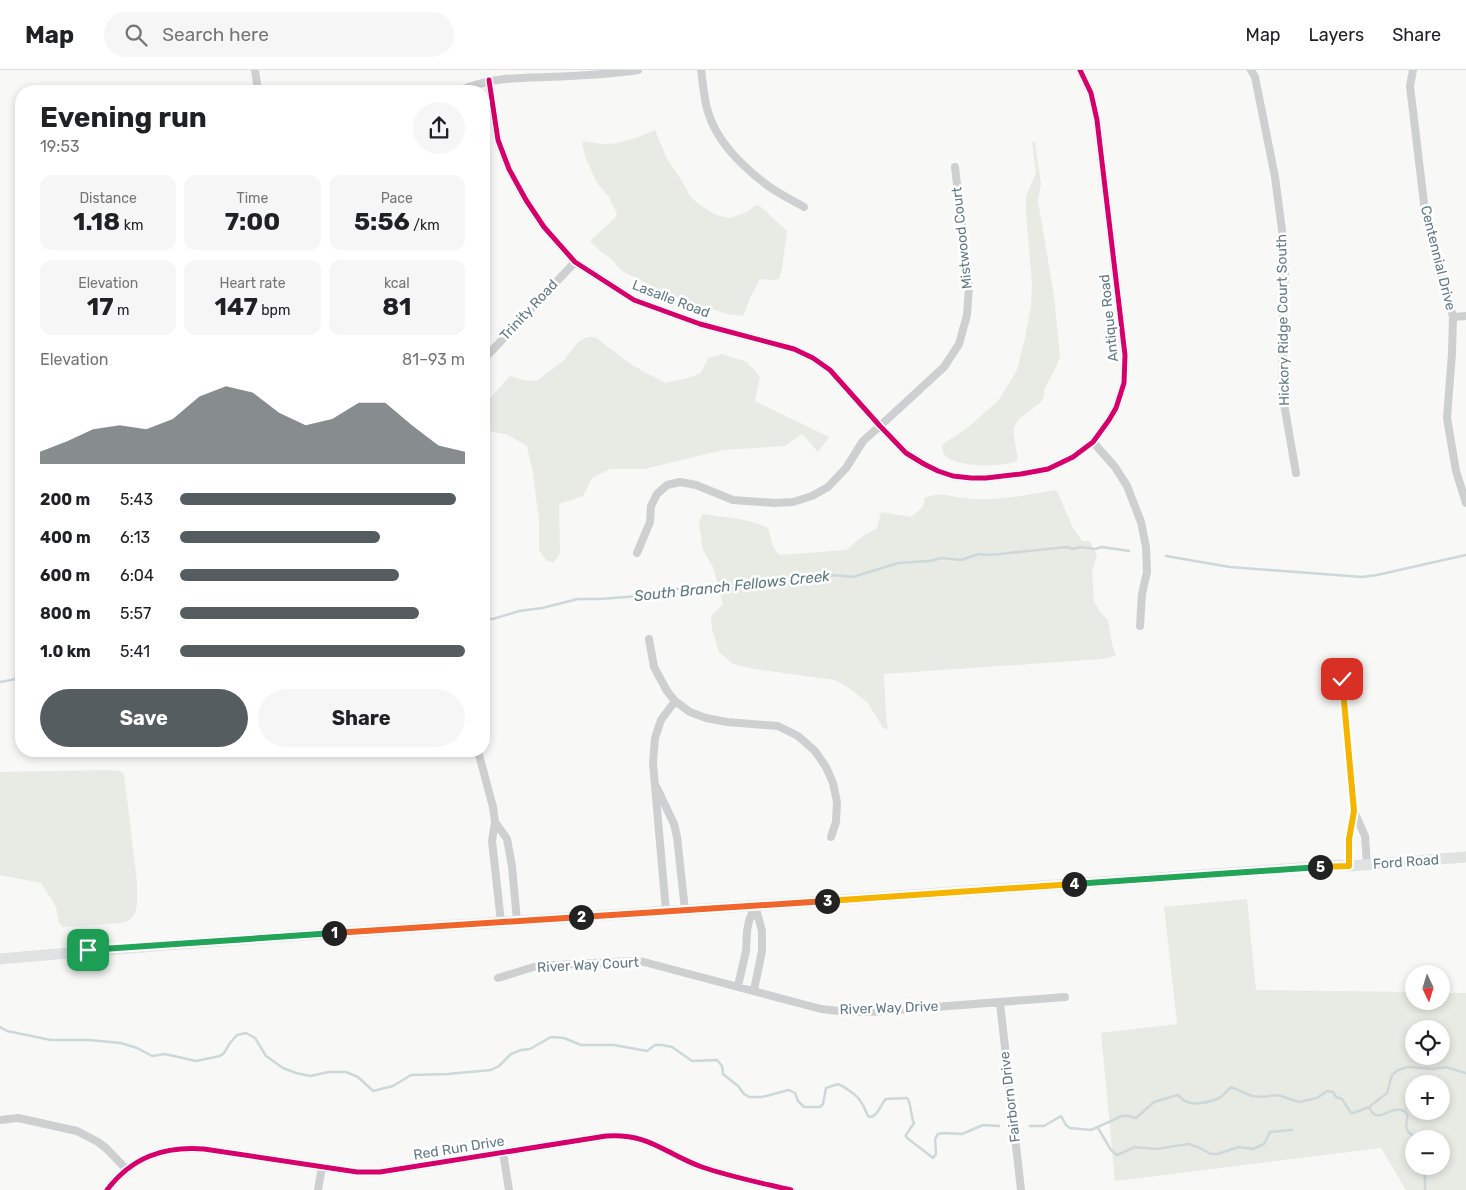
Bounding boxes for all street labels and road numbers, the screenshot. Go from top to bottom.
street label: Mistwood Court [948,186,976,290]
street label: Centennial Drive [1417,204,1459,312]
street label: Hickory Ridge Court South [1273,234,1293,406]
street label: Antique Road [1096,273,1122,363]
street label: Trinity Road [497,276,561,344]
street label: Lasalle Road [630,276,712,322]
street label: Ford Road [1372,851,1440,873]
street label: River Way Court [537,954,640,976]
street label: River Way Drive [839,998,939,1018]
street label: Fairborn Drive [996,1050,1024,1143]
street label: Red Run Drive [412,1132,506,1164]

